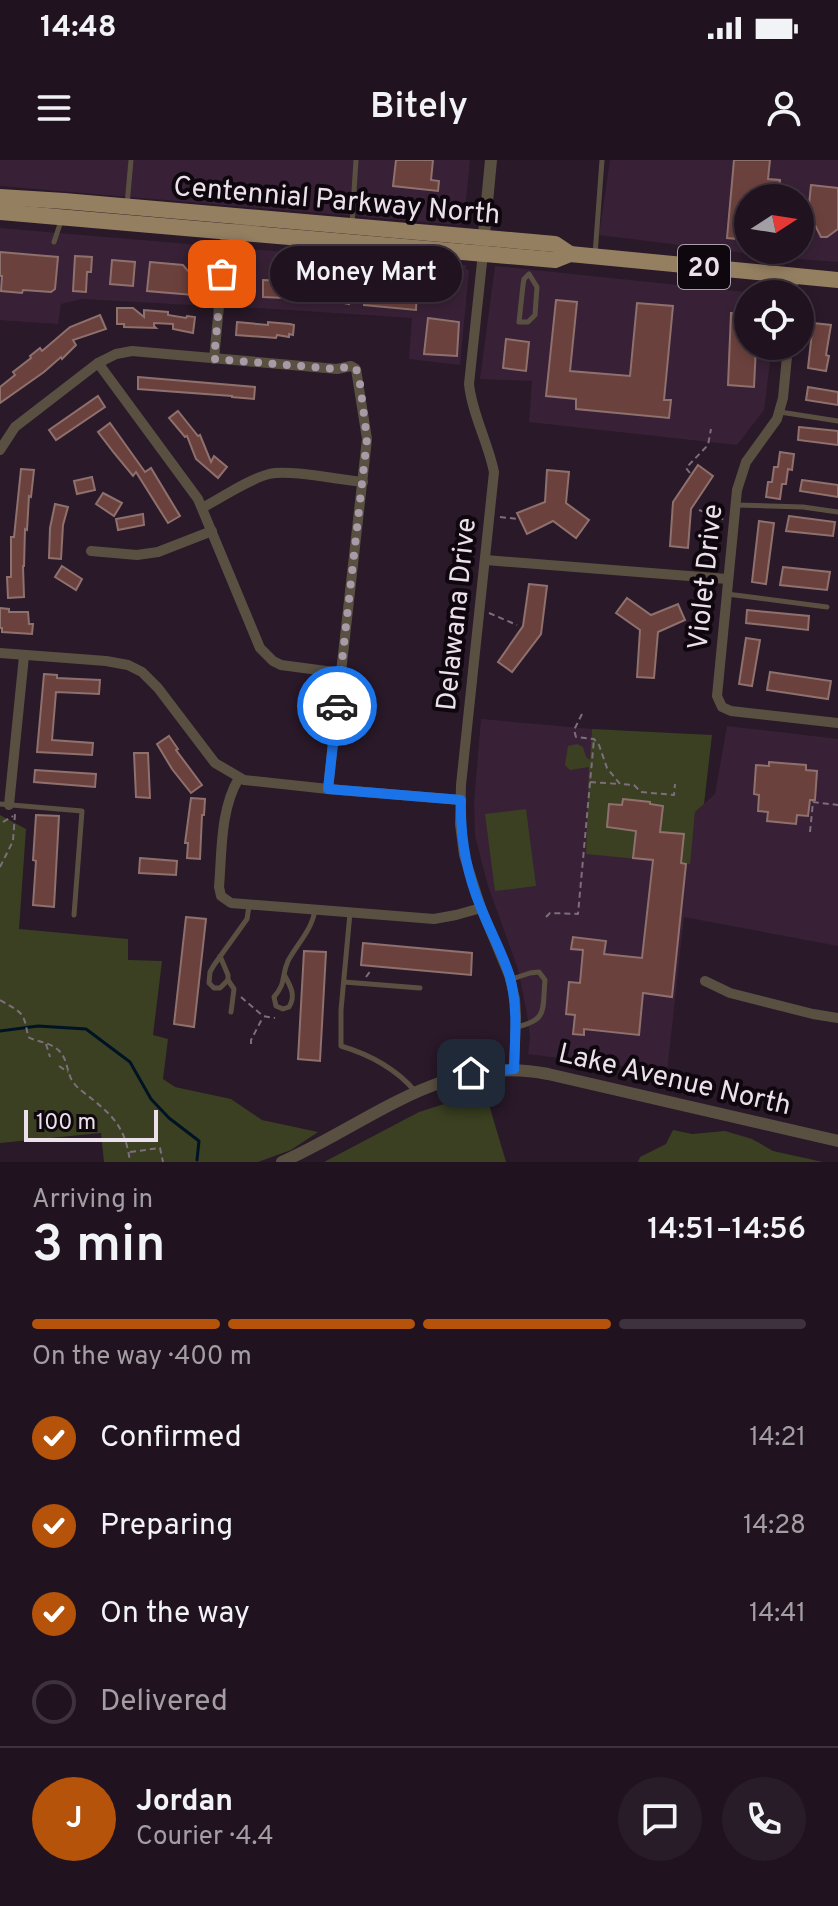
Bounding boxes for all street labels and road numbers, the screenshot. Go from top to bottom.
street label: Centennial Parkway North [172,170,502,234]
road number: 20 [678,245,730,289]
street label: Violet Drive [681,503,733,652]
street label: Delawana Drive [430,516,486,713]
street label: Lake Avenue North [555,1037,794,1125]

